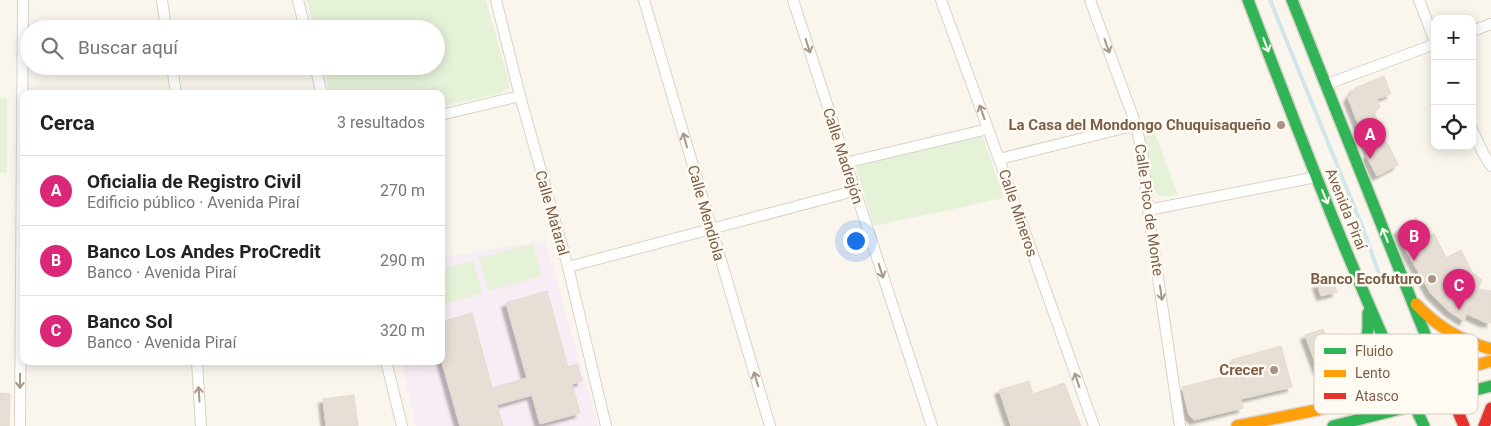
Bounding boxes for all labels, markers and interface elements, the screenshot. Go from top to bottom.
map controls [1431,15,1476,150]
button: + [1431,15,1476,60]
search box [20,20,445,75]
icon: search [38,34,66,62]
text: Buscar aquí [78,36,178,59]
one-way arrow [804,38,813,54]
one-way arrow [1103,38,1112,53]
one-way arrow [1262,38,1271,53]
button: − [1431,60,1476,105]
one-way arrow [977,104,986,120]
button: locate [1431,105,1476,150]
street label: Calle Madrejón [819,106,867,206]
text: Cerca [40,111,95,135]
text: 3 resultados [337,113,425,132]
place label: La Casa del Mondongo Chuquisaqueño [1008,116,1271,134]
pin: A [1354,118,1386,159]
marker: La Casa del Mondongo Chuquisaqueño [1275,119,1287,131]
one-way arrow [679,132,689,148]
street label: Calle Pico de Monte [1131,143,1167,277]
street label: Calle Mendiola [684,163,728,263]
street label: Avenida Piraí [1321,165,1371,254]
street label: Calle Mineros [995,167,1041,259]
street label: Calle Mataral [531,168,573,258]
text: Oficialia de Registro Civil [87,170,301,193]
text: A [51,181,61,200]
text: 270 m [380,181,425,200]
one-way arrow [1320,189,1330,204]
text: Edificio público · Avenida Piraí [87,193,300,212]
pin: B [1398,220,1430,261]
your location [843,228,869,254]
one-way arrow [1380,228,1389,243]
text: Banco Los Andes ProCredit [87,240,321,263]
text: B [51,251,61,270]
text: 290 m [380,251,425,270]
text: Banco · Avenida Piraí [87,263,236,282]
one-way arrow [876,263,886,279]
pin: C [1443,269,1475,310]
place label: Banco Ecofuturo [1310,270,1422,288]
marker: Banco Ecofuturo [1426,273,1438,285]
one-way arrow [1156,285,1166,301]
text: Banco Sol [87,310,173,333]
text: C [51,321,61,340]
text: 320 m [380,321,425,340]
text: Banco · Avenida Piraí [87,333,236,352]
legend [1314,334,1478,414]
text: Fluido [1355,343,1393,359]
place label: Crecer [1219,361,1264,379]
marker: Crecer [1268,364,1280,376]
text: Lento [1355,365,1390,381]
one-way arrow [15,372,25,389]
one-way arrow [750,372,760,388]
one-way arrow [1072,372,1082,388]
one-way arrow [194,386,204,402]
text: Atasco [1355,388,1399,404]

